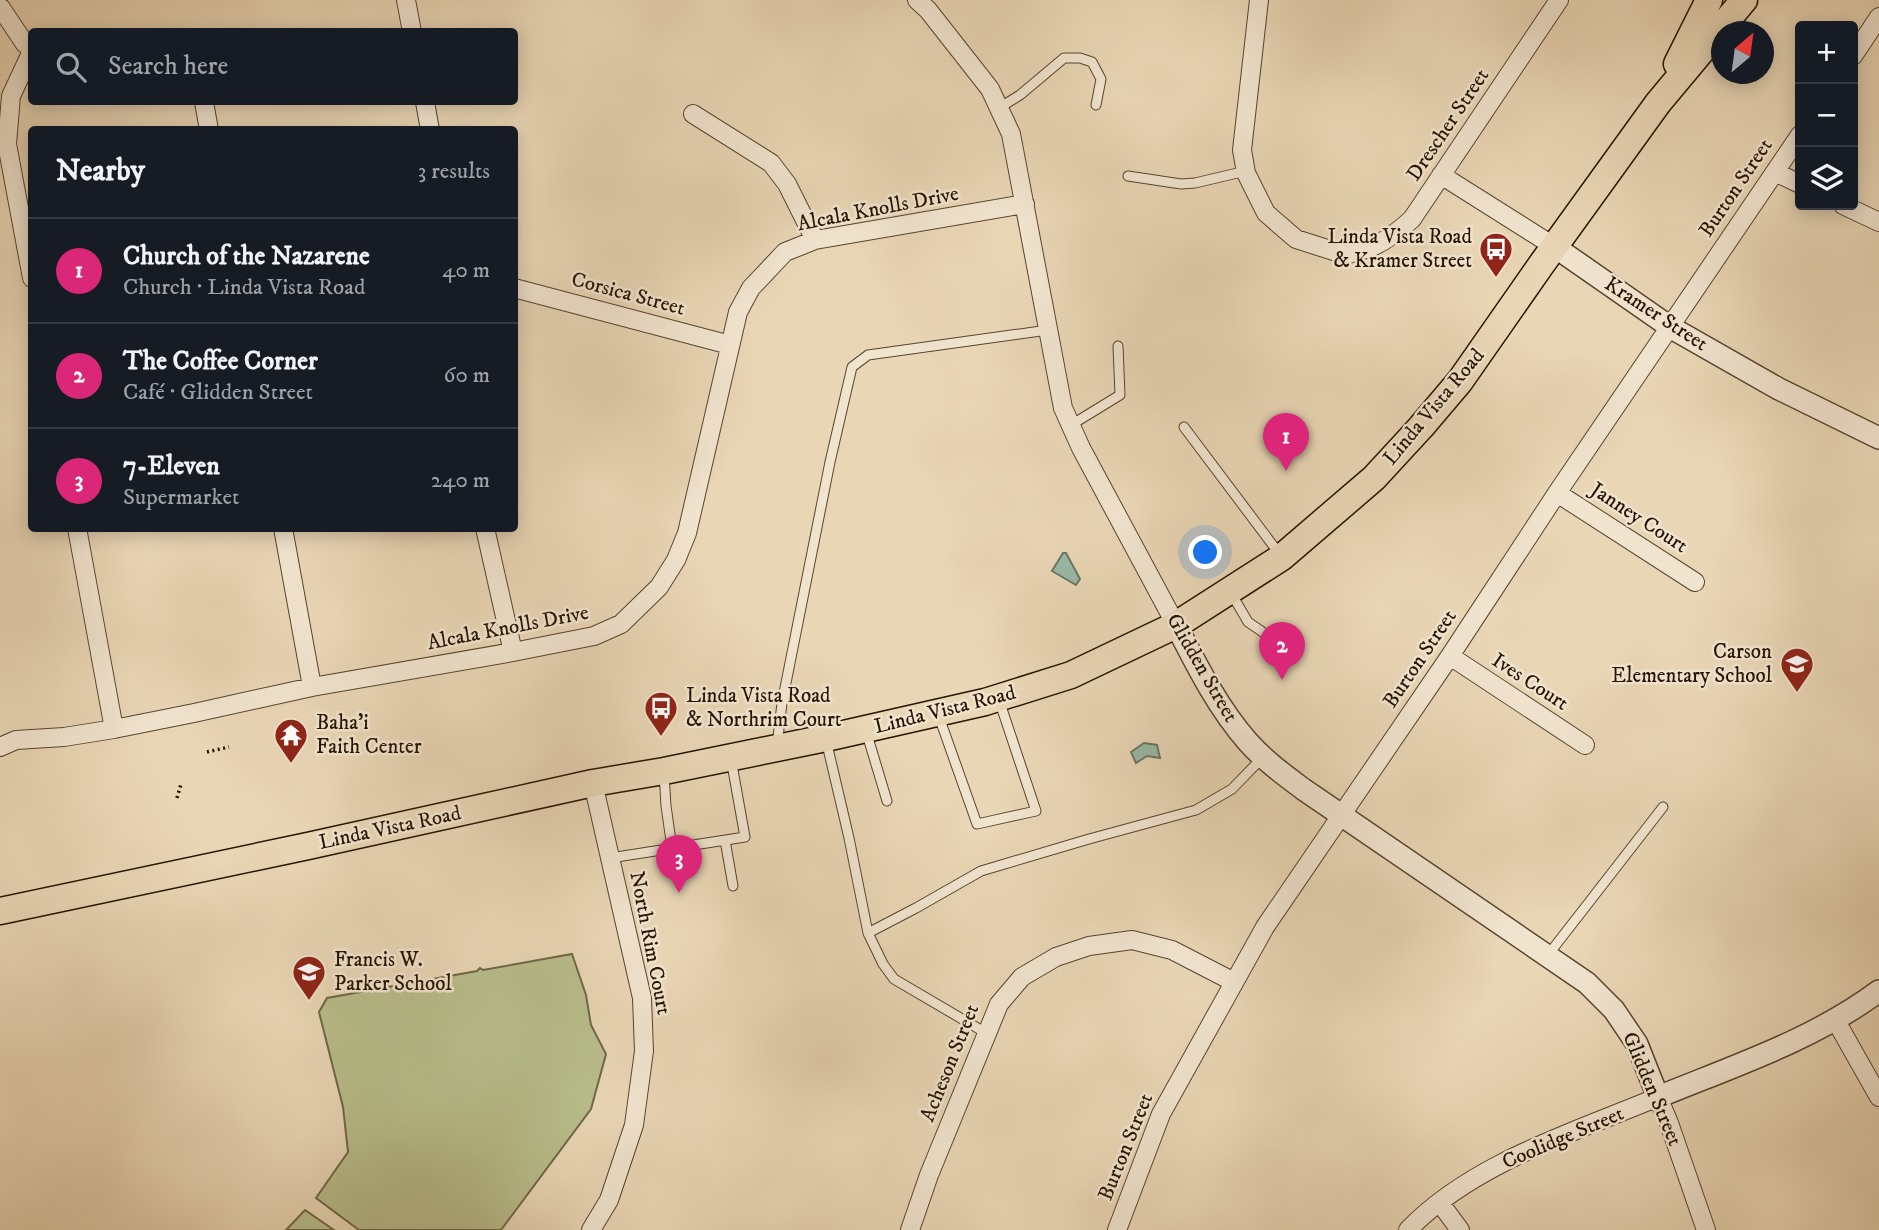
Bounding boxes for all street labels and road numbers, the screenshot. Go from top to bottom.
street label: Drescher Street [1401,64,1495,186]
street label: Burton Street [1694,134,1779,242]
street label: Alcala Knolls Drive [795,181,961,237]
street label: Corsica Street [568,266,688,322]
street label: Kramer Street [1599,271,1713,357]
street label: Linda Vista Road [1378,343,1491,471]
street label: Janney Court [1584,476,1693,559]
street label: Alcala Knolls Drive [425,600,591,656]
street label: Burton Street [1378,605,1463,713]
street label: Glidden Street [1160,609,1244,727]
street label: Ives Court [1487,648,1574,717]
street label: Linda Vista Road [872,680,1019,740]
street label: Linda Vista Road [317,800,464,856]
street label: North Rim Court [623,869,677,1017]
street label: Acheson Street [915,1000,985,1126]
street label: Glidden Street [1616,1028,1688,1150]
street label: Burton Street [1093,1089,1159,1204]
street label: Coolidge Street [1498,1101,1628,1175]

